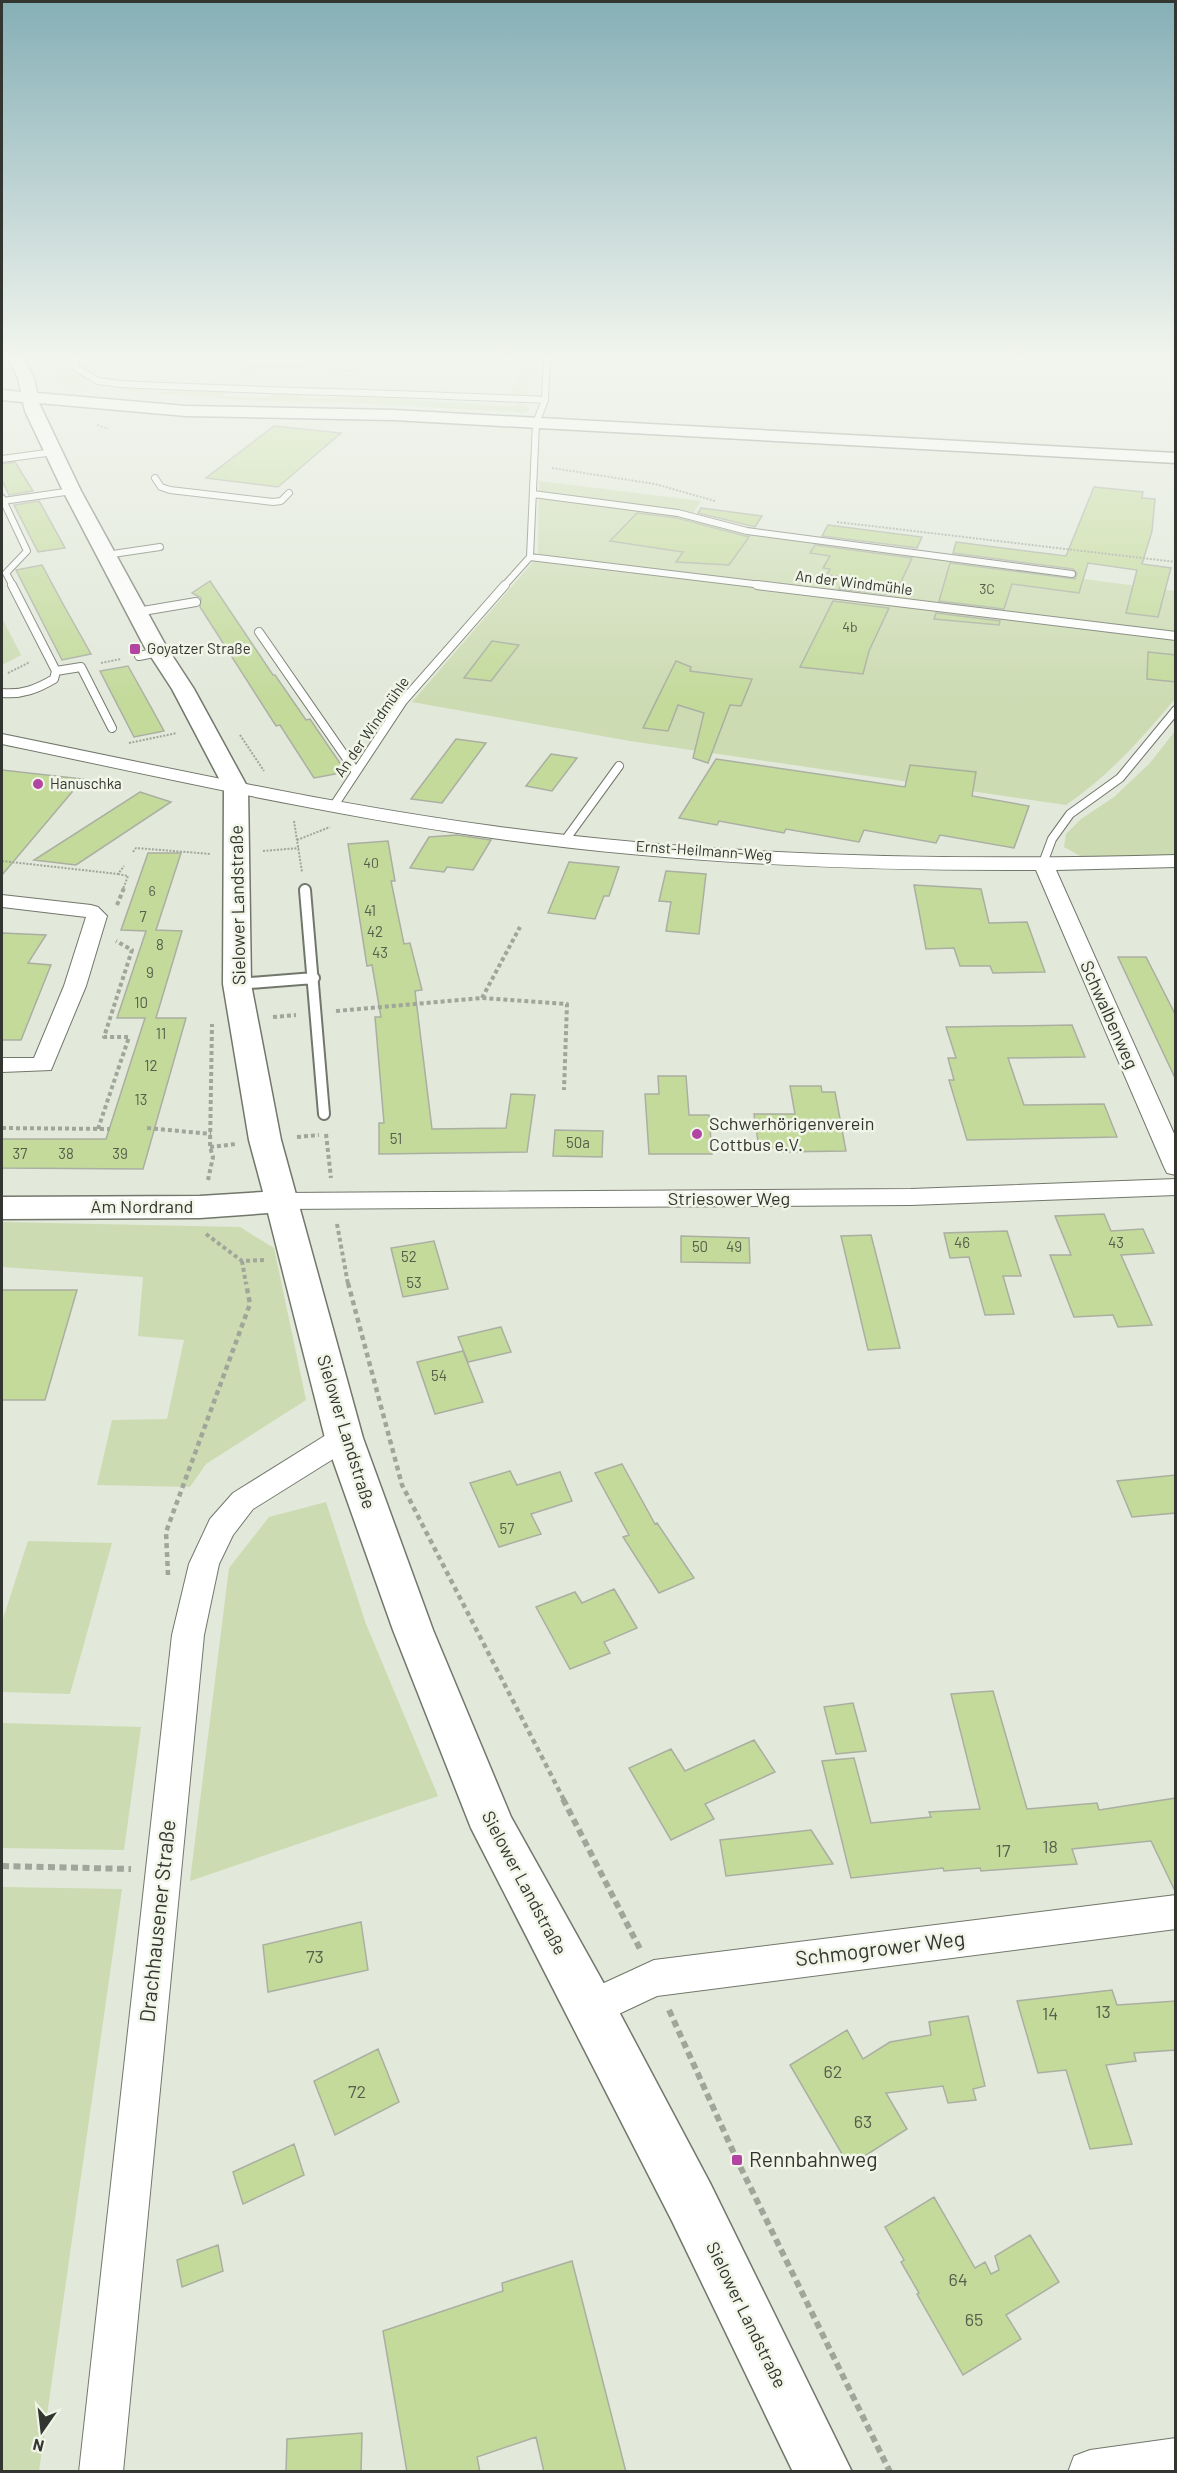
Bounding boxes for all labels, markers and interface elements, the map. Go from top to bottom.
street label: An der Windmühle [794,566,914,598]
house number: 3C [979,580,995,597]
house number: 4b [842,618,858,635]
place label: Goyatzer Straße [147,639,251,657]
marker: Goyatzer Straße [128,642,142,656]
street label: An der Windmühle [330,673,412,780]
place label: Hanuschka [50,774,122,792]
marker: Hanuschka [31,777,45,791]
street label: Sielower Landstraße [225,825,249,985]
street label: Ernst-Heilmann-Weg [635,836,773,864]
house number: 40 [363,854,379,871]
house number: 6 [148,882,156,899]
house number: 41 [364,901,376,919]
house number: 7 [139,907,147,925]
house number: 42 [367,922,383,940]
house number: 8 [156,935,164,953]
house number: 43 [372,943,388,961]
street label: Schwalbenweg [1076,957,1144,1072]
house number: 9 [146,963,154,981]
house number: 10 [134,993,148,1011]
house number: 11 [156,1024,166,1042]
house number: 12 [144,1056,158,1074]
house number: 13 [135,1090,147,1108]
place label: Schwerhörigenverein Cottbus e.V. [709,1112,875,1155]
marker: Schwerhörigenverein Cottbus e.V. [690,1127,704,1141]
house number: 51 [390,1129,402,1147]
house number: 50a [566,1133,590,1151]
house number: 37 [13,1144,27,1162]
house number: 38 [58,1144,74,1162]
house number: 39 [112,1144,128,1162]
street label: Striesower Weg [668,1187,790,1209]
street label: Am Nordrand [91,1195,193,1217]
house number: 46 [954,1233,970,1251]
house number: 43 [1108,1233,1124,1251]
house number: 50 [692,1237,708,1255]
house number: 49 [726,1237,742,1255]
house number: 52 [401,1247,417,1265]
house number: 53 [406,1273,422,1291]
street label: Sielower Landstraße [313,1352,381,1511]
house number: 54 [431,1366,447,1384]
house number: 57 [500,1519,514,1537]
street label: Sielower Landstraße [478,1807,572,1958]
street label: Drachhausener Straße [133,1818,180,2023]
house number: 18 [1042,1835,1058,1857]
house number: 17 [996,1839,1011,1861]
street label: Schmogrower Weg [794,1925,966,1970]
house number: 73 [306,1945,324,1967]
house number: 13 [1095,2000,1111,2022]
house number: 14 [1042,2002,1058,2024]
house number: 62 [824,2060,842,2082]
house number: 72 [348,2080,366,2102]
house number: 63 [854,2110,872,2132]
place label: Rennbahnweg [749,2146,877,2171]
marker: Rennbahnweg [730,2153,744,2167]
street label: Sielower Landstraße [702,2238,792,2391]
house number: 64 [948,2268,968,2290]
house number: 65 [965,2308,983,2330]
north arrow [12,2401,72,2461]
text: N [31,2436,46,2457]

